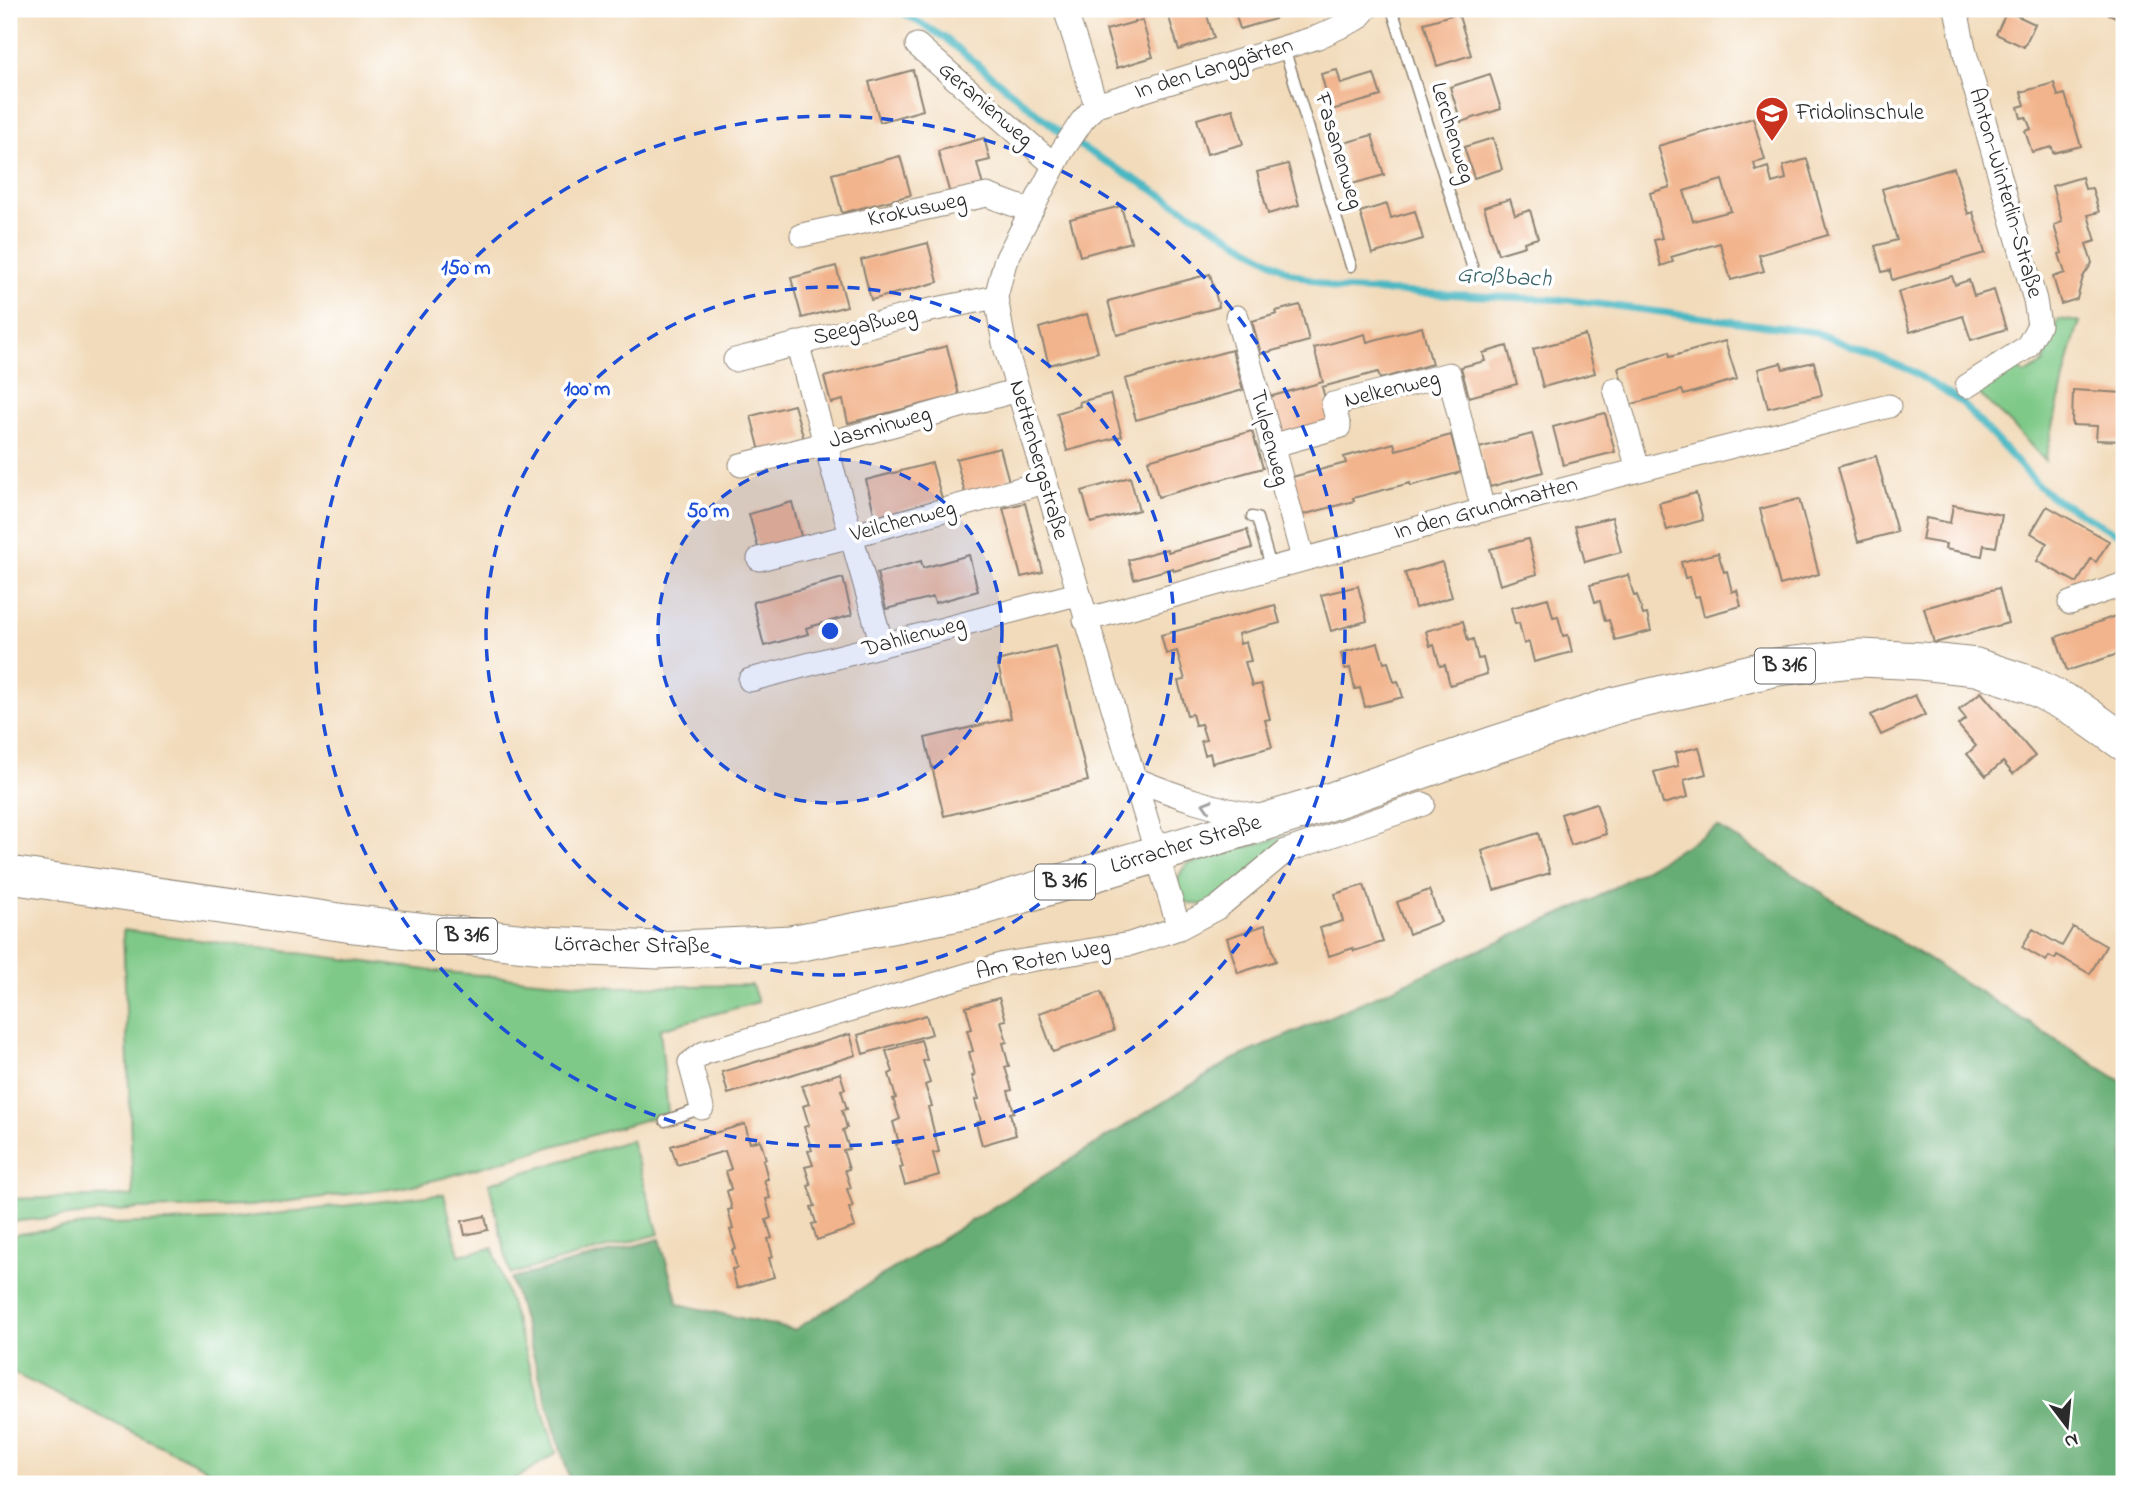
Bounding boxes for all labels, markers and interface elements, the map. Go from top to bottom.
street label: In den Langgärten [1131,29,1297,110]
street label: Geranienweg [929,54,1040,157]
street label: Lerchenweg [1420,78,1483,188]
street label: Anton-Winterlin-Straße [1959,84,2051,303]
street label: Fasanenweg [1303,88,1371,214]
school or university icon: Fridolinschule [1753,94,1791,143]
place label: Fridolinschule [1795,97,1925,130]
street label: Krokusweg [865,183,970,238]
text: 150 m [441,254,491,284]
water label: Großbach [1456,258,1553,298]
street label: Seegaßweg [810,297,921,356]
street label: Nelkenweg [1341,362,1443,419]
text: 100 m [564,375,610,405]
street label: Nettenbergstraße [999,377,1077,544]
street label: Tulpenweg [1239,386,1298,490]
street label: Jasminweg [825,398,935,459]
street label: In den Grundmatten [1390,469,1582,549]
street label: Veilchenweg [846,492,960,553]
text: 50 m [687,497,729,527]
street label: Dahlienweg [858,607,970,668]
centre of rings [818,619,842,643]
road number: B 316 [1755,648,1815,684]
one-way arrow [1201,799,1213,814]
street label: Lörracher Straße [1107,806,1266,884]
road number: B 316 [1035,864,1095,900]
road number: B 316 [437,918,497,954]
street label: Lörracher Straße [554,928,711,964]
street label: Am Roten Weg [973,931,1113,990]
north arrow [2032,1392,2102,1462]
text: N [2061,1425,2081,1455]

